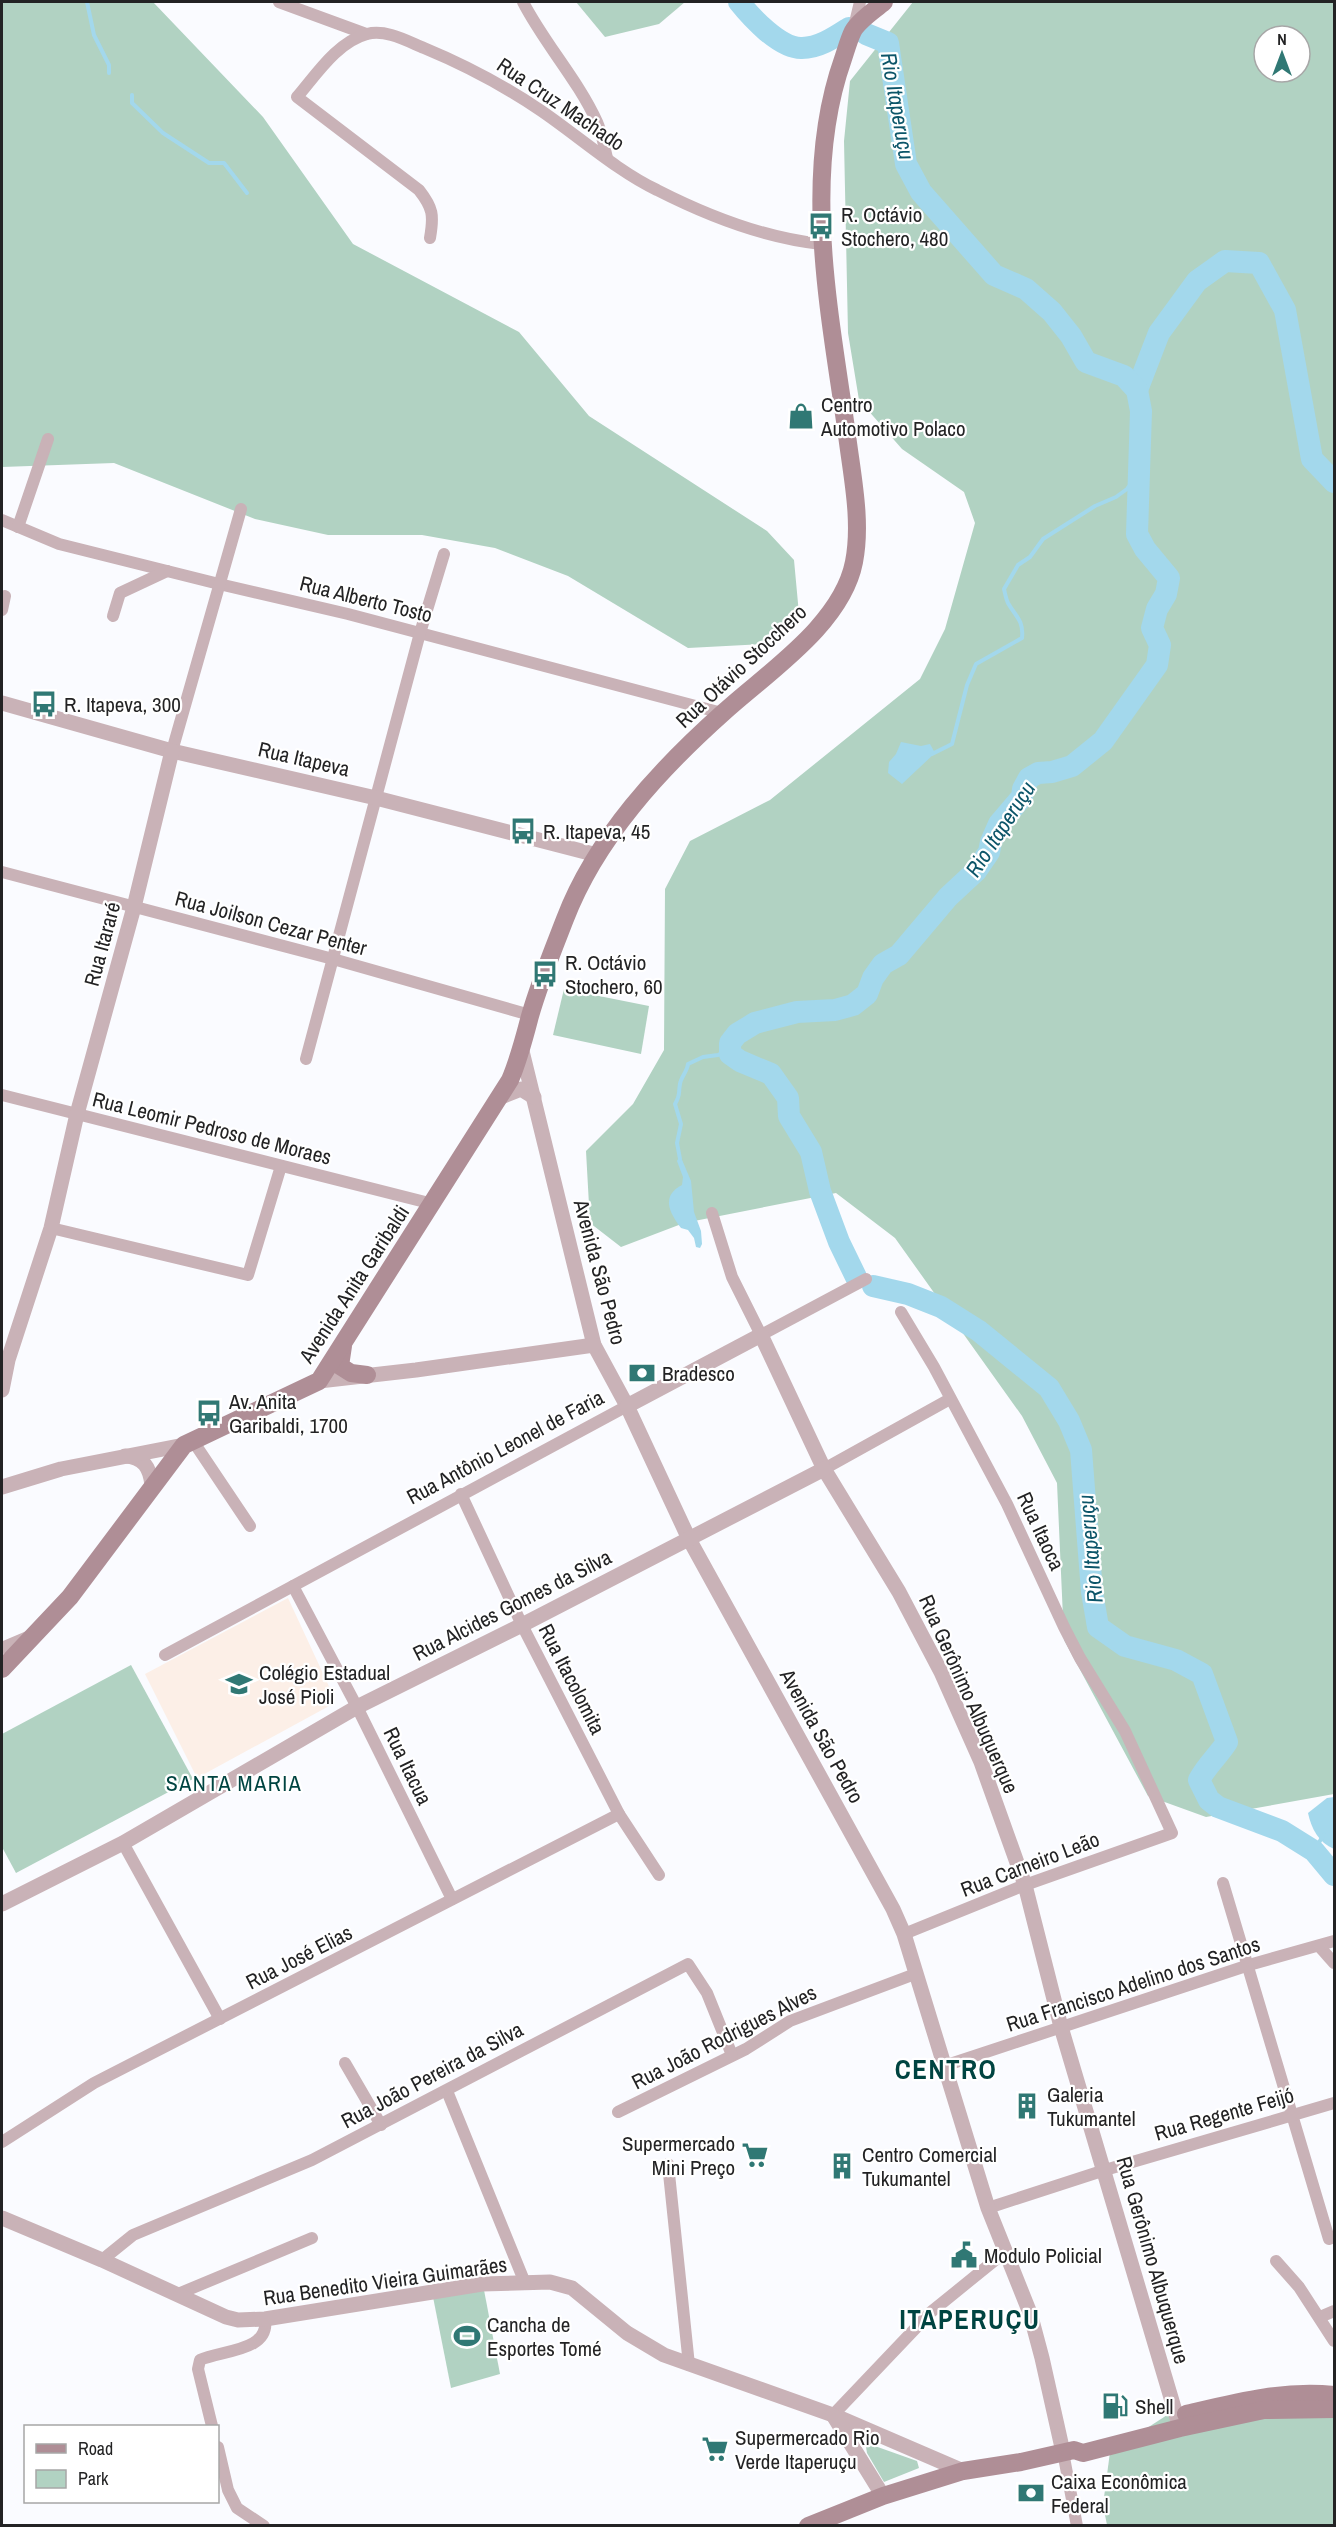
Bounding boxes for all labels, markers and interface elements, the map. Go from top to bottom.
north arrow [1252,24,1312,84]
text: N [1277,28,1287,50]
water label: Rio Itaperuçu [874,50,922,162]
street label: Rua Cruz Machado [491,51,631,157]
place label: R. Octávio Stochero, 480 [841,200,948,253]
bus stop icon: R. Octávio Stochero, 480 [806,211,836,241]
place label: Centro Automotivo Polaco [820,390,966,443]
shop icon: Centro Automotivo Polaco [786,401,816,431]
street label: Rua Alberto Tosto [297,569,435,629]
street label: Rua Otávio Stocchero [669,598,813,734]
bus stop icon: R. Itapeva, 300 [29,689,59,719]
place label: R. Itapeva, 300 [64,690,181,719]
street label: Rua Itapeva [255,734,353,784]
water label: Rio Itaperuçu [958,775,1042,883]
bus stop icon: R. Itapeva, 45 [508,816,538,846]
place label: R. Itapeva, 45 [543,817,650,846]
street label: Rua Joilson Cezar Penter [172,883,370,963]
street label: Rua Itararé [77,899,127,989]
place label: R. Octávio Stochero, 60 [565,948,663,1001]
bus stop icon: R. Octávio Stochero, 60 [530,959,560,989]
street label: Rua Leomir Pedroso de Moraes [90,1084,334,1172]
street label: Avenida São Pedro [566,1195,633,1348]
street label: Avenida Anita Garibaldi [292,1200,416,1369]
bank icon: Bradesco [627,1358,657,1388]
place label: Bradesco [662,1359,735,1388]
street label: Rua Antônio Leonel de Faria [401,1383,609,1511]
place label: Av. Anita Garibaldi, 1700 [228,1387,348,1440]
bus stop icon: Av. Anita Garibaldi, 1700 [194,1398,224,1428]
street label: Rua Itaoca [1010,1487,1072,1575]
water label: Rio Itaperuçu [1070,1494,1110,1604]
street label: Rua Alcides Gomes da Silva [408,1542,617,1668]
street label: Rua Gerônimo Albuquerque [912,1590,1026,1798]
street label: Rua Itacolomita [532,1619,612,1740]
place label: Colégio Estadual José Pioli [259,1658,390,1711]
street label: Avenida São Pedro [773,1663,871,1808]
school or university icon: Colégio Estadual José Pioli [224,1669,254,1699]
street label: Rua Itacua [377,1722,439,1810]
district label: SANTA MARIA [166,1768,302,1798]
street label: Rua Carneiro Leão [956,1824,1104,1904]
street label: Rua José Elias [241,1918,357,1996]
street label: Rua Francisco Adelino dos Santos [1002,1929,1264,2039]
street label: Rua João Rodrigues Alves [627,1978,821,2096]
street label: Rua João Pereira da Silva [336,2015,528,2135]
district label: CENTRO [895,2051,997,2087]
place label: Galeria Tukumantel [1047,2080,1136,2133]
street label: Rua Regente Feijó [1151,2080,1297,2148]
building icon: Galeria Tukumantel [1012,2091,1042,2121]
place label: Supermercado Mini Preço [622,2129,735,2182]
supermarket icon: Supermercado Mini Preço [740,2140,770,2170]
place label: Centro Comercial Tukumantel [862,2140,997,2193]
building icon: Centro Comercial Tukumantel [827,2151,857,2181]
street label: Rua Gerônimo Albuquerque [1110,2153,1196,2367]
public building icon: Modulo Policial [949,2240,979,2270]
place label: Modulo Policial [984,2241,1102,2270]
street label: Rua Benedito Vieira Guimarães [261,2250,509,2312]
district label: ITAPERUÇU [899,2301,1041,2337]
place label: Cancha de Esportes Tomé [487,2310,602,2363]
sports icon: Cancha de Esportes Tomé [452,2321,482,2351]
fuel station icon: Shell [1100,2391,1130,2421]
place label: Shell [1135,2392,1173,2421]
place label: Supermercado Rio Verde Itaperuçu [735,2423,880,2476]
legend [24,2425,219,2503]
supermarket icon: Supermercado Rio Verde Itaperuçu [700,2434,730,2464]
text: Road [78,2436,113,2461]
text: Park [78,2466,109,2491]
place label: Caixa Econômica Federal [1051,2467,1187,2520]
bank icon: Caixa Econômica Federal [1016,2478,1046,2508]

